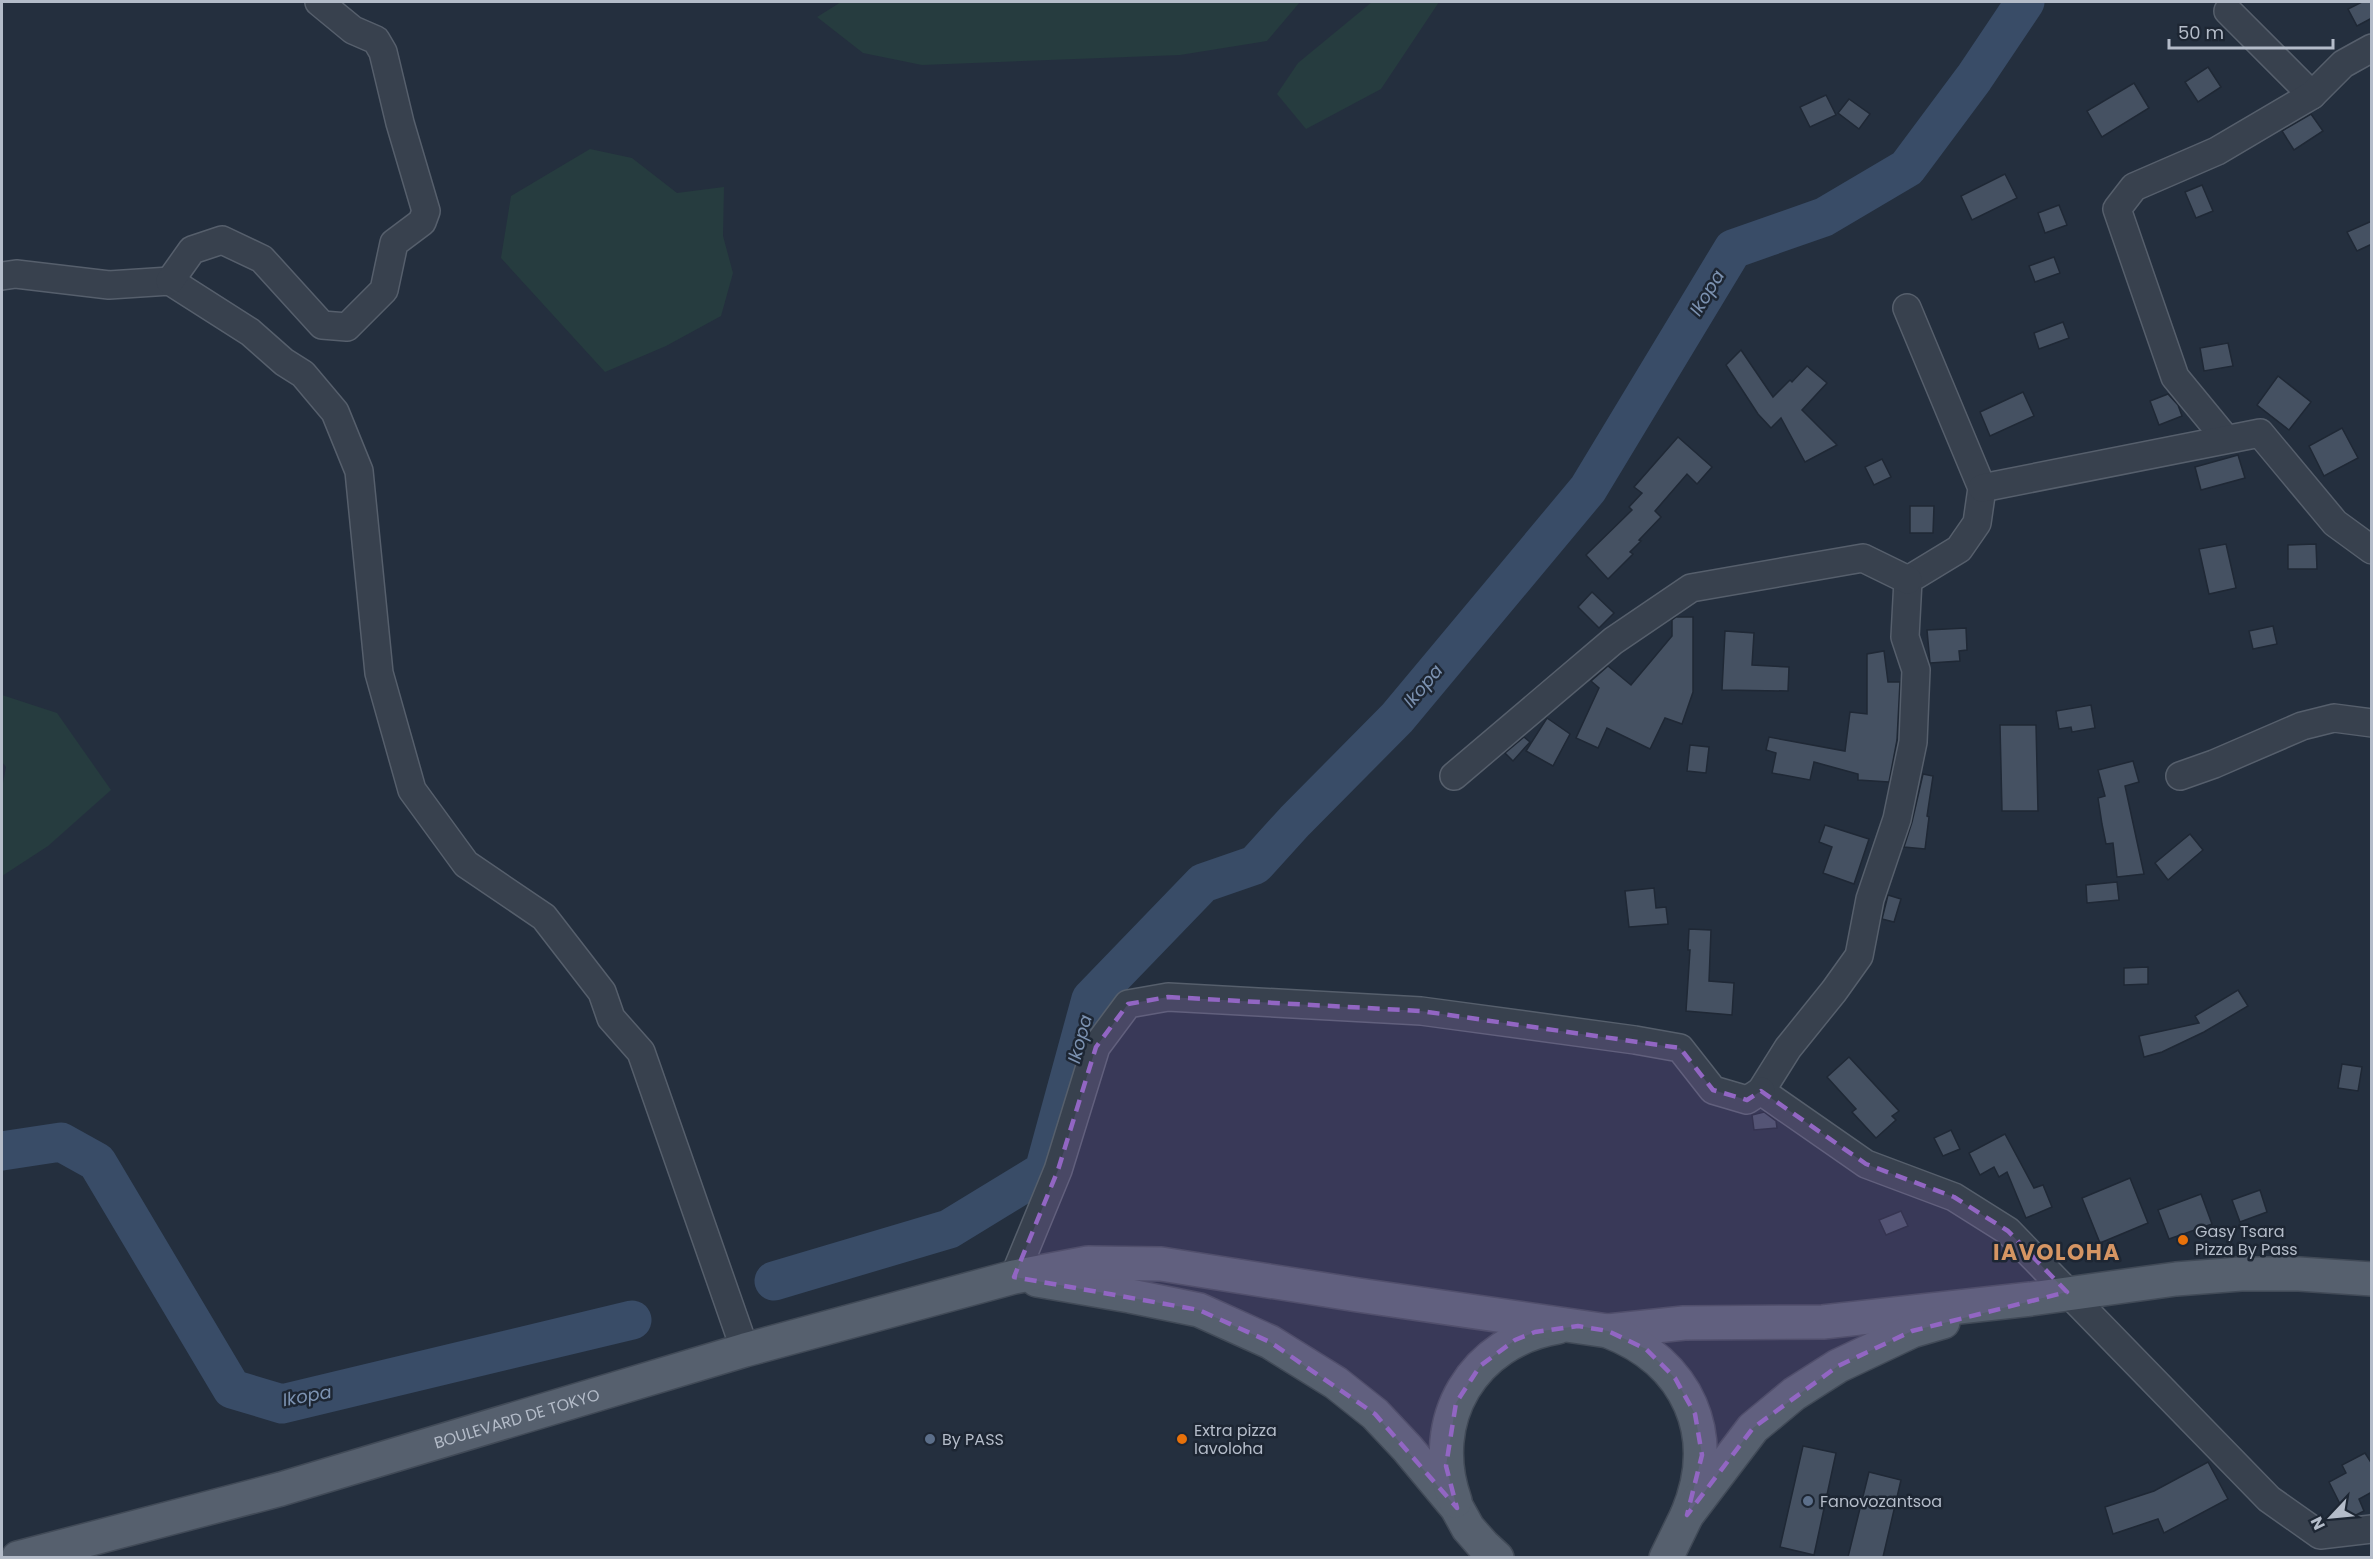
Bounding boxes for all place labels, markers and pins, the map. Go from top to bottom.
place label: Gasy Tsara Pizza By Pass [2195,1220,2298,1261]
marker: Gasy Tsara Pizza By Pass [2176,1233,2190,1247]
place label: Extra pizza Iavoloha [1194,1419,1277,1460]
place label: By PASS [942,1428,1004,1451]
marker: By PASS [923,1432,937,1446]
marker: Extra pizza Iavoloha [1175,1432,1189,1446]
place label: Fanovozantsoa [1820,1490,1942,1513]
marker: Fanovozantsoa [1801,1494,1815,1508]

